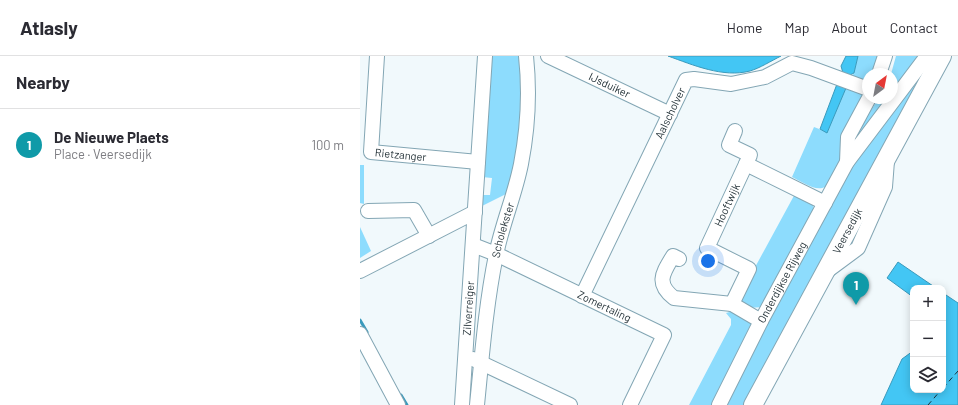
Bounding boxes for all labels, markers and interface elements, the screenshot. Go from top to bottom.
text: Atlasly [20,16,78,39]
text: Home [727,19,763,36]
text: Map [785,19,809,36]
text: About [831,19,868,36]
text: Contact [890,19,938,36]
north arrow [862,68,898,104]
street label: IJsduiker [587,69,632,100]
text: Nearby [16,72,70,92]
street label: Aalscholver [652,85,687,141]
text: De Nieuwe Plaets [54,128,169,146]
text: 1 [27,137,31,153]
text: 100 m [311,137,344,153]
street label: Rietzanger [374,145,427,163]
text: Place · Veersedijk [54,146,152,162]
street label: Hooftwijk [711,181,742,228]
street label: Scholekster [489,201,516,259]
street label: Veersedijk [829,205,865,256]
street label: Onderdijkse Rijweg [754,239,809,325]
your location [698,251,718,271]
pin: 1 [843,272,869,305]
street label: Zilverreiger [460,280,476,336]
map controls [910,285,946,393]
button: + [910,285,946,321]
street label: Zomertaling [576,287,634,324]
button: − [910,321,946,357]
button: layers [910,357,946,393]

